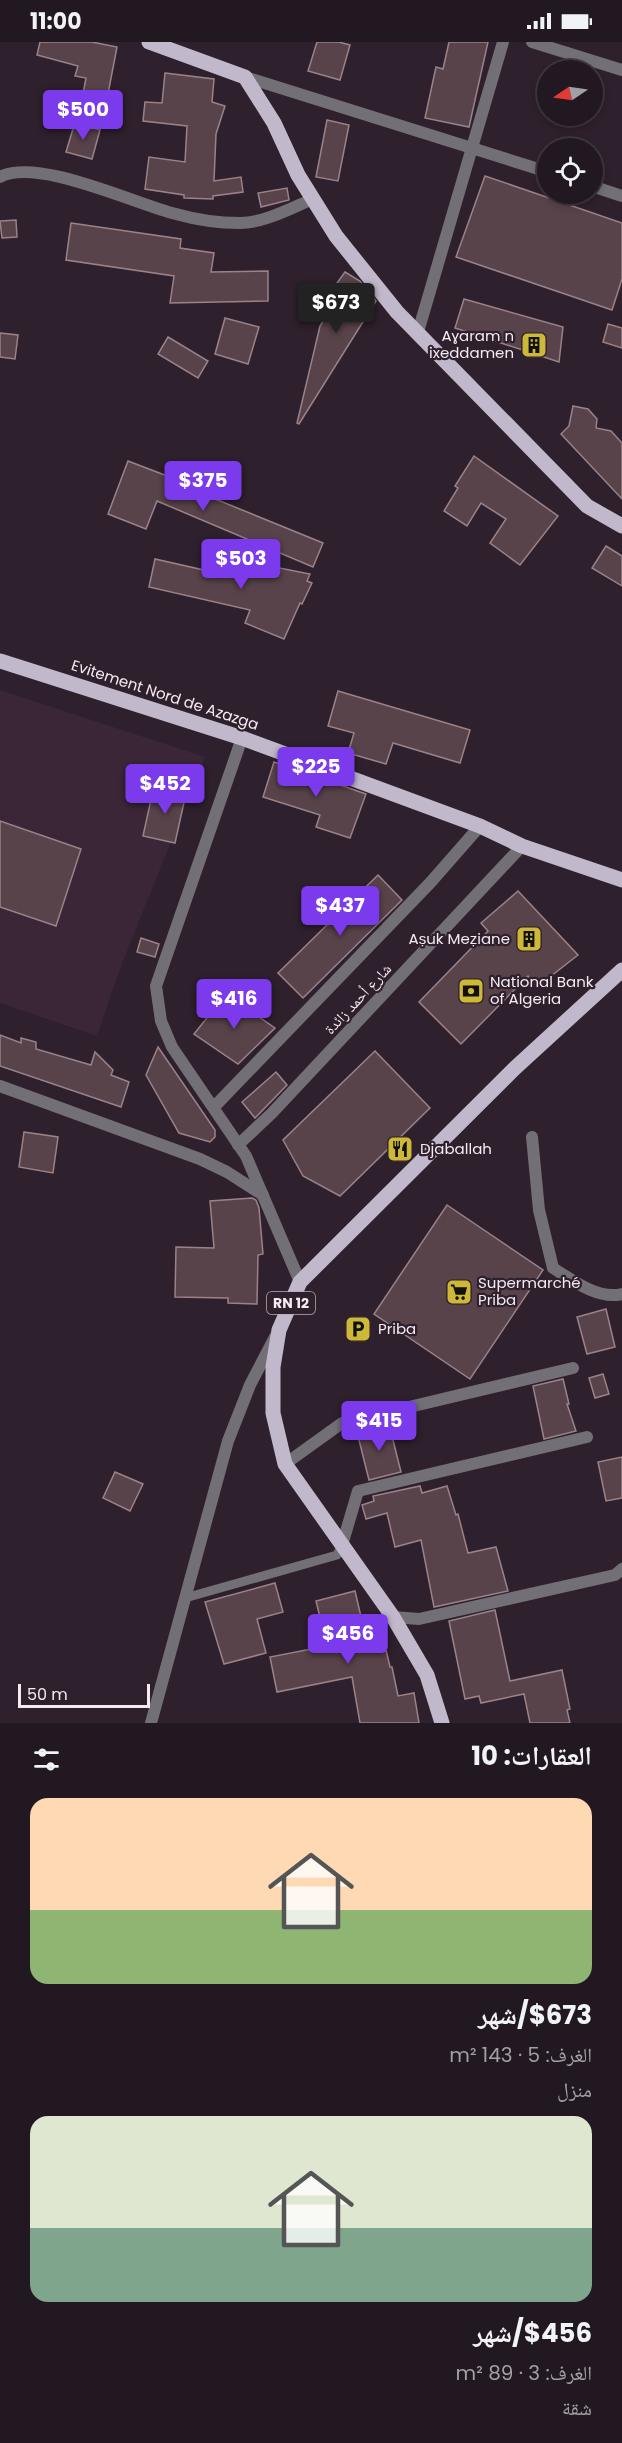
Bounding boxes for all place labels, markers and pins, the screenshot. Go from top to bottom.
pin: $500 [47,90,119,141]
pin: $673 [300,283,372,334]
place label: Aɣaram n ixeddamen [429,325,514,363]
building icon: Aɣaram n ixeddamen [519,330,549,360]
pin: $375 [167,461,239,512]
pin: $503 [205,539,277,590]
pin: $225 [280,747,352,798]
pin: $452 [129,764,201,815]
pin: $437 [304,886,376,937]
building icon: Aṣuk Meẓiane [514,924,544,954]
place label: Aṣuk Meẓiane [409,928,510,949]
place label: National Bank of Algeria [490,971,594,1009]
bank icon: National Bank of Algeria [456,976,486,1006]
pin: $416 [198,979,270,1030]
restaurant icon: Djaballah [385,1134,415,1164]
place label: Djaballah [420,1138,492,1159]
place label: Supermarché Priba [478,1272,581,1310]
supermarket icon: Supermarché Priba [444,1277,474,1307]
parking icon: Priba [343,1314,373,1344]
place label: Priba [378,1318,416,1339]
pin: $415 [343,1401,415,1452]
pin: $456 [312,1614,384,1665]

